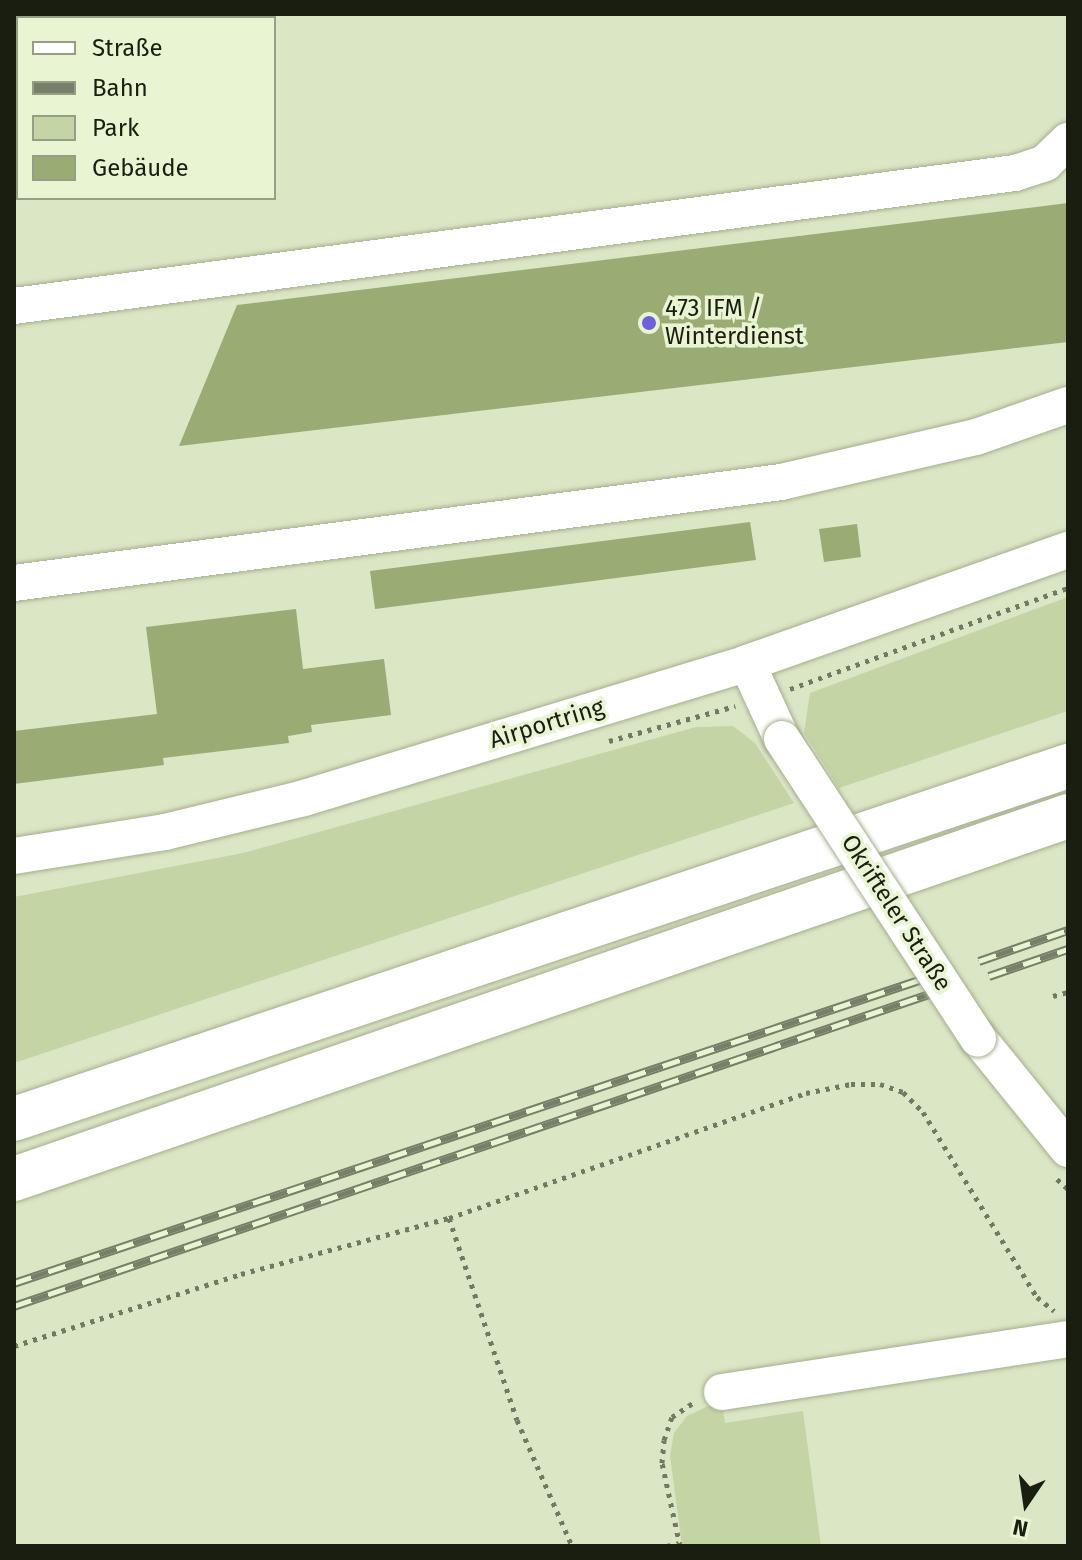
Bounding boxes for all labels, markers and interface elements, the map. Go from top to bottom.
legend [16,16,276,200]
text: Straße [92,34,163,62]
text: Bahn [92,74,148,102]
text: Park [92,114,139,142]
text: Gebäude [92,154,189,182]
place label: 473 IFM / Winterdienst [665,295,804,351]
marker: 473 IFM / Winterdienst [640,314,658,332]
street label: Airportring [486,693,608,755]
street label: Okrifteler Straße [835,829,957,997]
north arrow [986,1464,1066,1544]
text: N [1010,1513,1031,1543]

